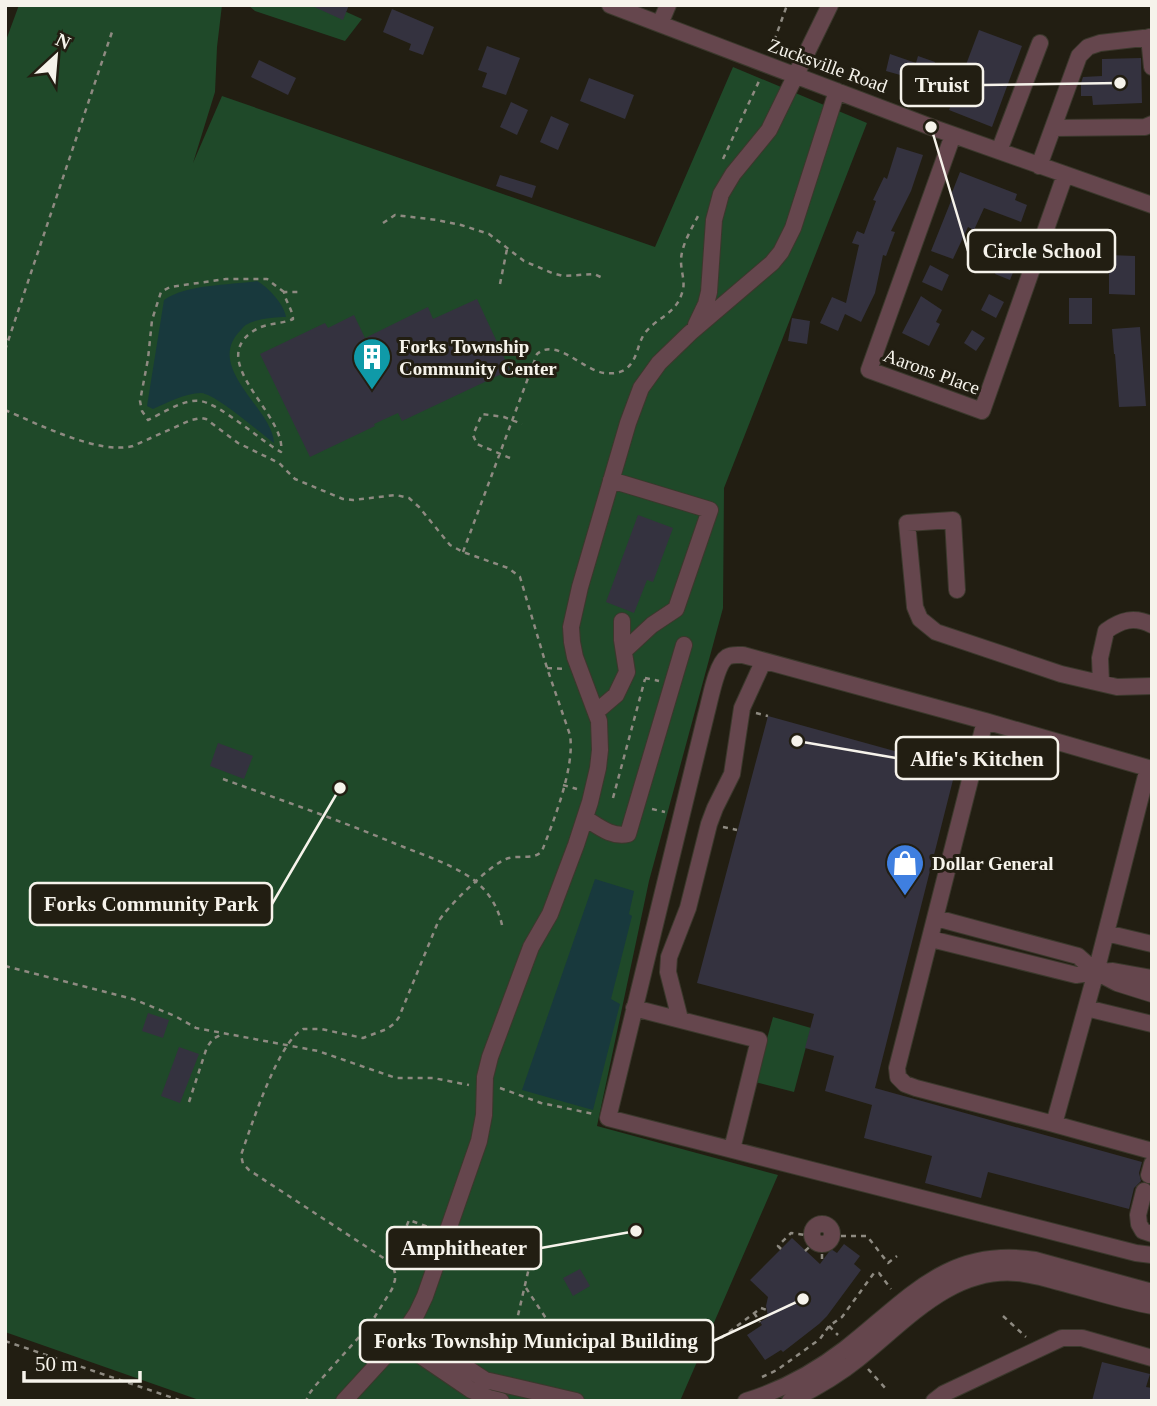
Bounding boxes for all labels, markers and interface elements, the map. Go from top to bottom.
north arrow [21,21,91,91]
text: N [52,29,74,54]
street label: Zucksville Road [765,34,891,97]
callout: Truist [901,64,983,106]
text: Truist [915,73,969,97]
callout: Circle School [968,230,1115,272]
text: Circle School [982,239,1102,263]
building icon: Forks Township Community Center [351,336,393,391]
place label: Forks Township Community Center [399,336,557,379]
street label: Aarons Place [881,344,983,399]
callout: Alfie's Kitchen [896,737,1058,779]
text: Alfie's Kitchen [910,747,1044,771]
shop icon: Dollar General [884,842,926,897]
place label: Dollar General [932,853,1054,874]
callout: Forks Community Park [30,883,272,925]
text: Forks Community Park [44,892,259,916]
callout: Amphitheater [387,1227,541,1269]
text: Amphitheater [401,1236,527,1260]
callout: Forks Township Municipal Building [360,1320,713,1362]
text: Forks Township Municipal Building [374,1329,698,1353]
scale bar [24,1340,140,1384]
text: 50 m [35,1352,78,1376]

